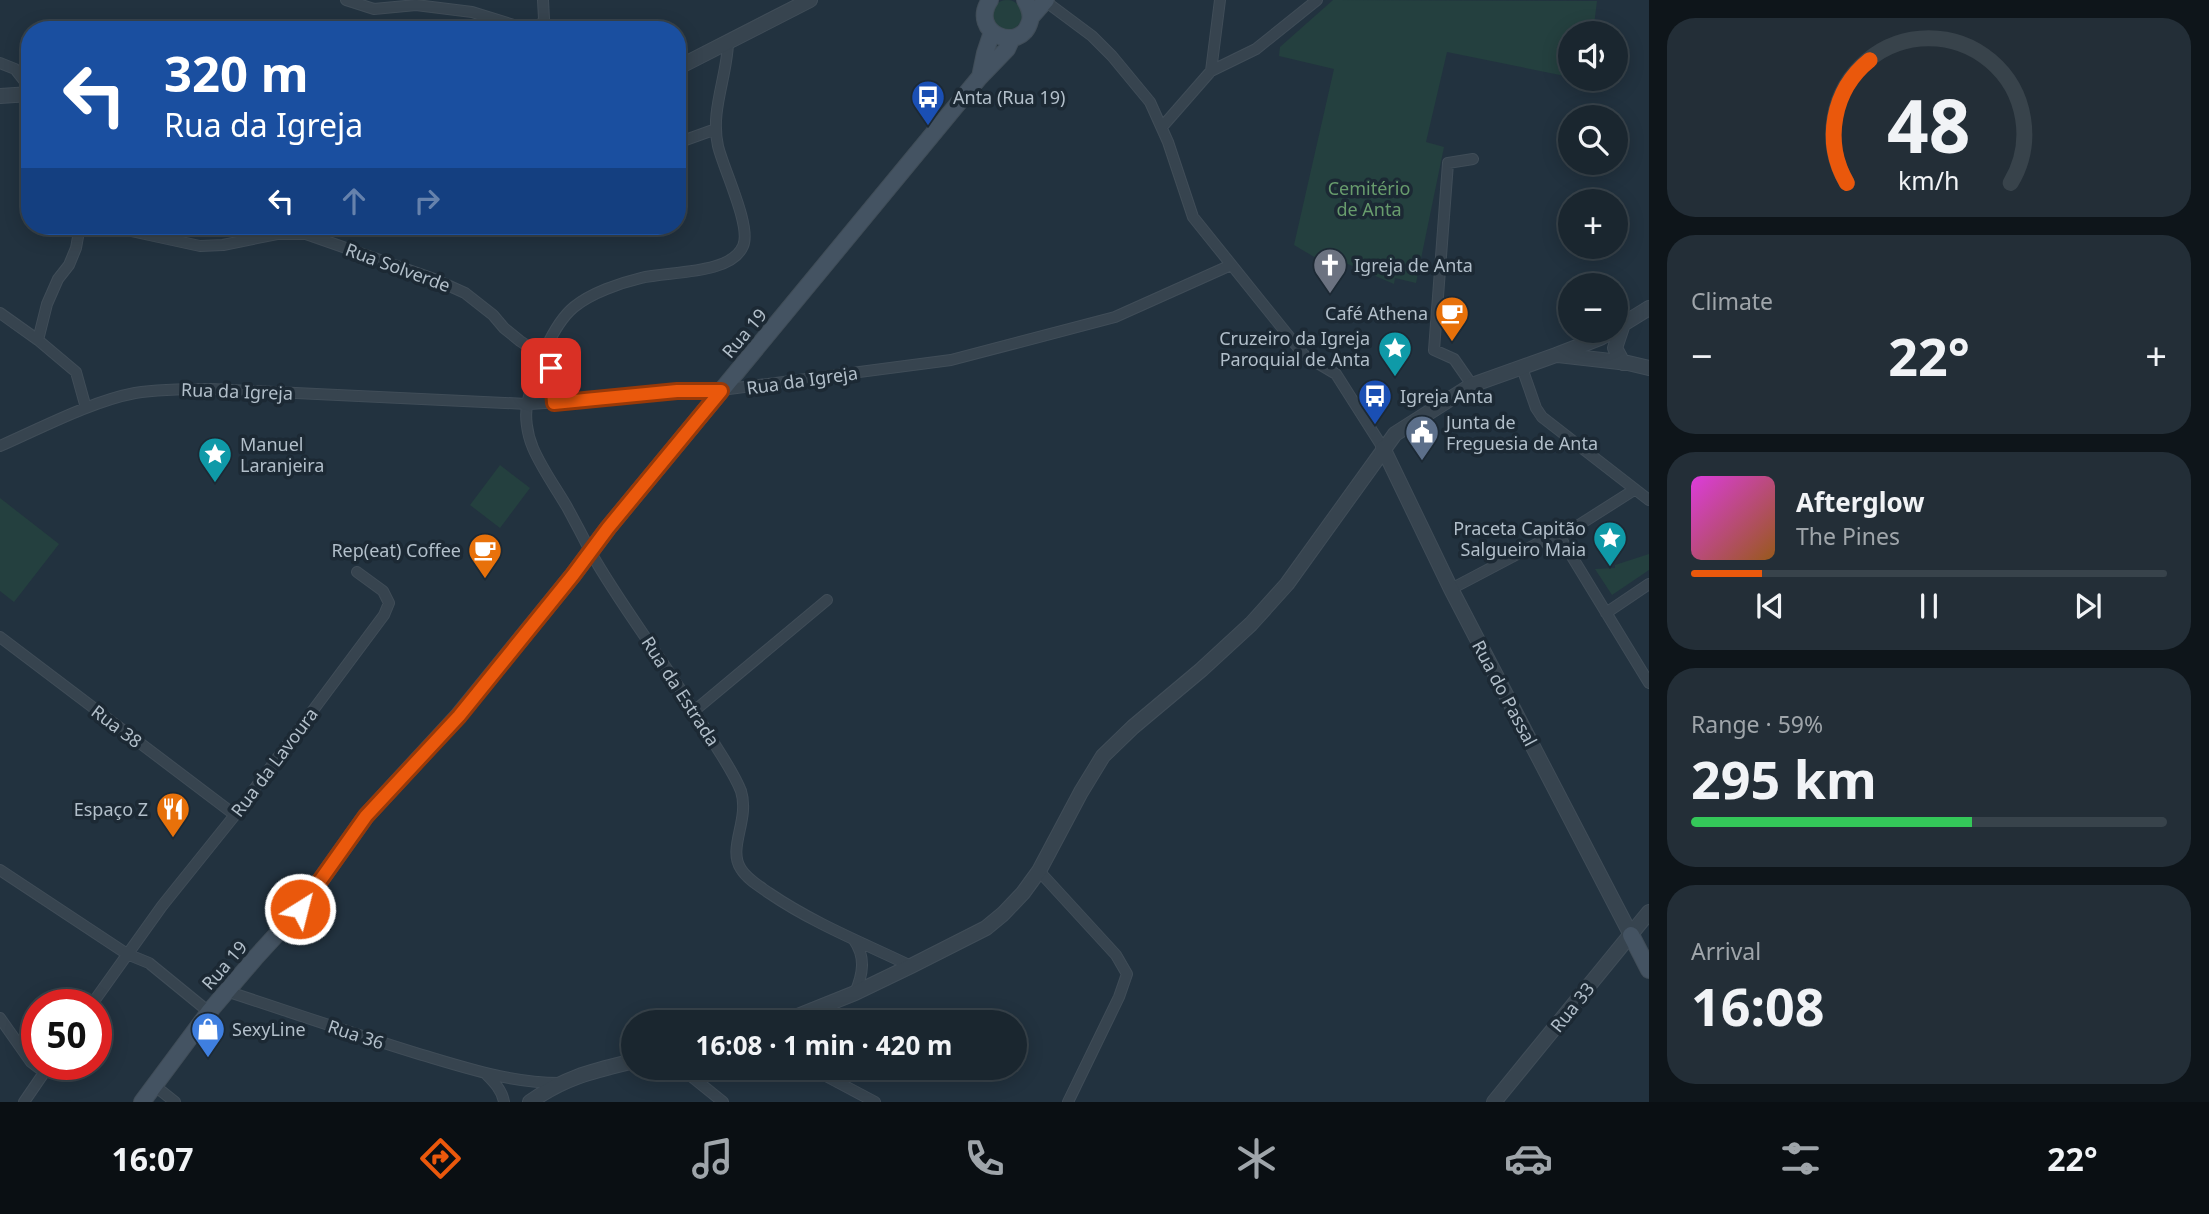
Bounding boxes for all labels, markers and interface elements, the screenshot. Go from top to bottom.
map controls [1558,21,1628,343]
button: sound [1558,21,1628,91]
text: 320 m [164,40,309,106]
icon: left [49,49,140,140]
text: 48 [1887,76,1971,175]
bus stop icon: Anta (Rua 19) [909,78,947,127]
place label: Anta (Rua 19) [953,85,1065,109]
text: Rua da Igreja [164,103,363,146]
button: search [1558,105,1628,175]
text: km/h [1898,163,1960,197]
park label: Cemitério de Anta [1328,176,1410,221]
icon: left [262,182,300,220]
icon: ahead [335,182,373,220]
icon: right [408,182,446,220]
button: + [1558,189,1628,259]
street label: Rua Solverde [342,237,454,297]
church icon: Igreja de Anta [1311,246,1349,295]
place label: Igreja de Anta [1354,253,1473,277]
button: − [1558,273,1628,343]
text: Climate [1691,285,1773,317]
cafe icon: Café Athena [1433,294,1471,343]
place label: Café Athena [1325,301,1428,325]
street label: Rua 19 [716,303,772,363]
text: 22° [1888,320,1970,391]
place label: Cruzeiro da Igreja Paroquial de Anta [1219,326,1370,371]
place icon: Cruzeiro da Igreja Paroquial de Anta [1376,329,1414,378]
text: − [1691,329,1713,381]
text: + [2145,329,2167,381]
pin [521,338,581,398]
icon: arrive [532,349,570,387]
street label: Rua da Igreja [745,360,859,400]
street label: Rua da Igreja [181,377,293,405]
bus stop icon: Igreja Anta [1356,377,1394,426]
place label: Igreja Anta [1400,384,1493,408]
place label: Junta de Freguesia de Anta [1444,410,1598,455]
public building icon: Junta de Freguesia de Anta [1403,413,1441,462]
place label: Manuel Laranjeira [240,432,324,477]
place icon: Manuel Laranjeira [196,435,234,484]
text: Afterglow [1796,484,1924,520]
place label: Praceta Capitão Salgueiro Maia [1453,516,1586,561]
place icon: Praceta Capitão Salgueiro Maia [1591,519,1629,568]
text: The Pines [1796,520,1900,552]
cafe icon: Rep(eat) Coffee [466,531,504,580]
place label: Rep(eat) Coffee [331,538,461,562]
icon: previous [1751,587,1789,625]
icon: pause [1910,587,1948,625]
icon: next [2069,587,2107,625]
street label: Rua da Estrada [637,631,725,751]
street label: Rua do Passal [1467,636,1543,750]
street label: Rua 38 [87,699,147,753]
street label: Rua da Lavoura [225,703,323,821]
text: Range · 59% [1691,708,1823,740]
text: 295 km [1691,743,1877,814]
restaurant icon: Espaço Z [154,790,192,839]
place label: Espaço Z [74,797,148,821]
position arrow [263,872,337,946]
street label: Rua 19 [196,935,252,995]
text: Arrival [1691,935,1761,967]
text: 16:08 [1691,970,1825,1041]
street label: Rua 33 [1545,977,1599,1037]
speed limit sign: 50 [21,989,112,1080]
shop icon: SexyLine [189,1010,227,1059]
street label: Rua 36 [325,1014,387,1054]
place label: SexyLine [232,1017,306,1041]
text: 16:08 · 1 min · 420 m [696,1027,952,1063]
icon: directions [416,1134,465,1183]
icon: music [688,1134,737,1183]
icon: phone [960,1134,1009,1183]
icon: climate [1232,1134,1281,1183]
icon: car [1504,1134,1553,1183]
icon: filters [1776,1134,1825,1183]
text: 16:07 [111,1137,194,1180]
text: 22° [2047,1137,2098,1180]

